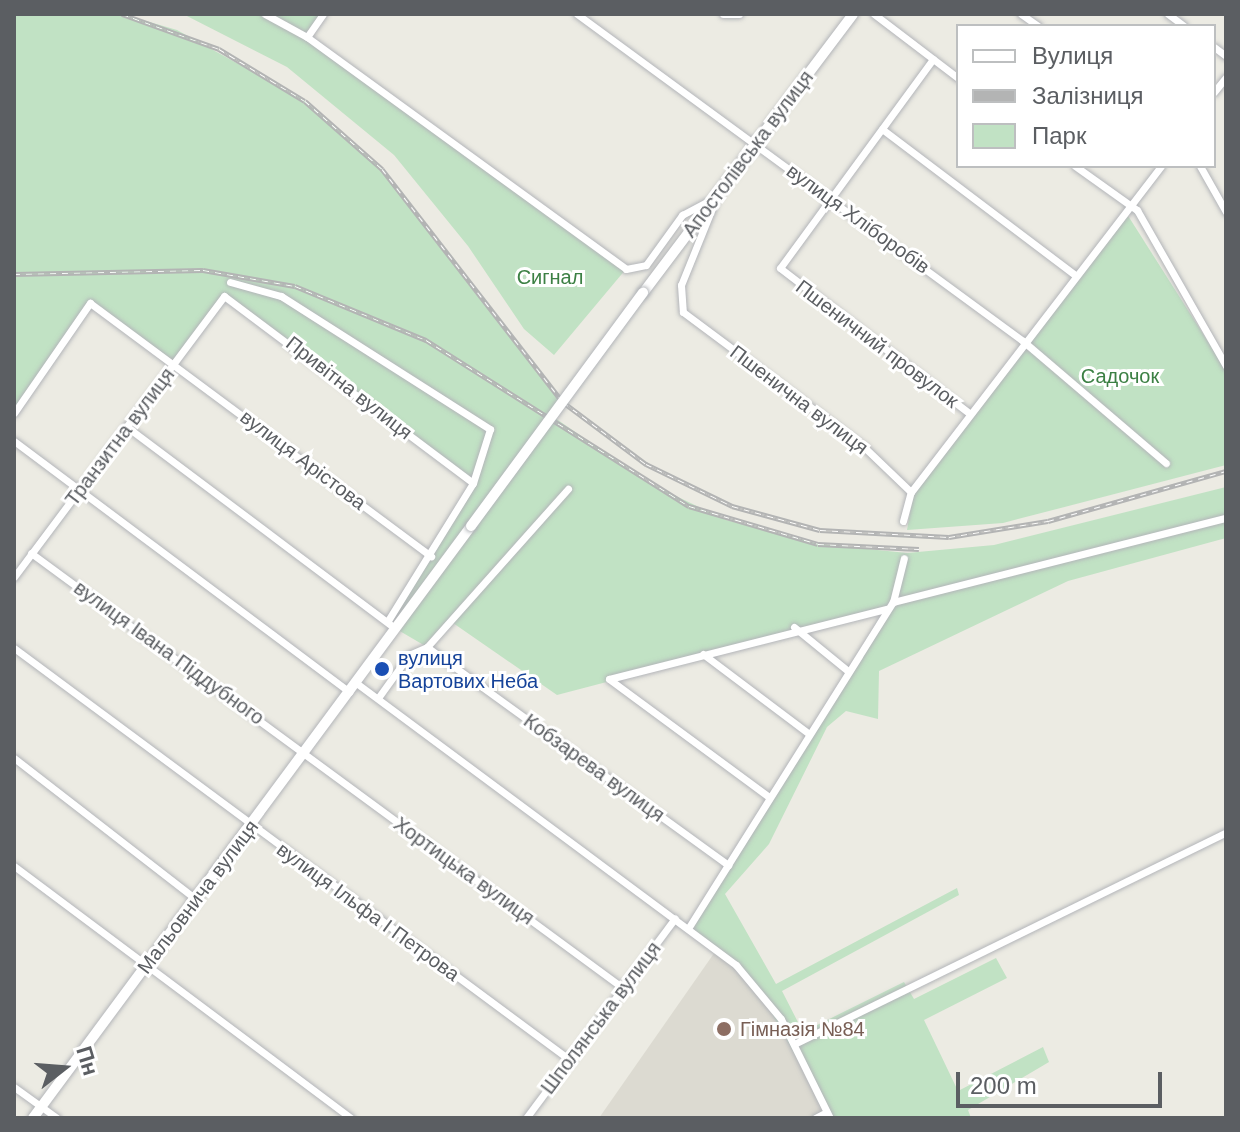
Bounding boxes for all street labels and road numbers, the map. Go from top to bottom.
street label: Апостолівська вулиця [677,66,819,242]
street label: вулиця Хліборобів [782,159,934,279]
street label: Пшеничний провулок [791,275,963,413]
street label: Привітна вулиця [281,331,417,445]
street label: Пшенична вулиця [725,340,873,460]
street label: Транзитна вулиця [60,363,180,511]
street label: вулиця Арістова [236,405,370,515]
street label: вулиця Івана Піддубного [69,576,269,730]
street label: Кобзарева вулиця [519,709,669,827]
street label: Хортицька вулиця [389,812,539,930]
street label: Мальовнича вулиця [132,815,264,979]
street label: вулиця Ільфа І Петрова [272,838,464,986]
street label: Шполянська вулиця [536,937,666,1099]

